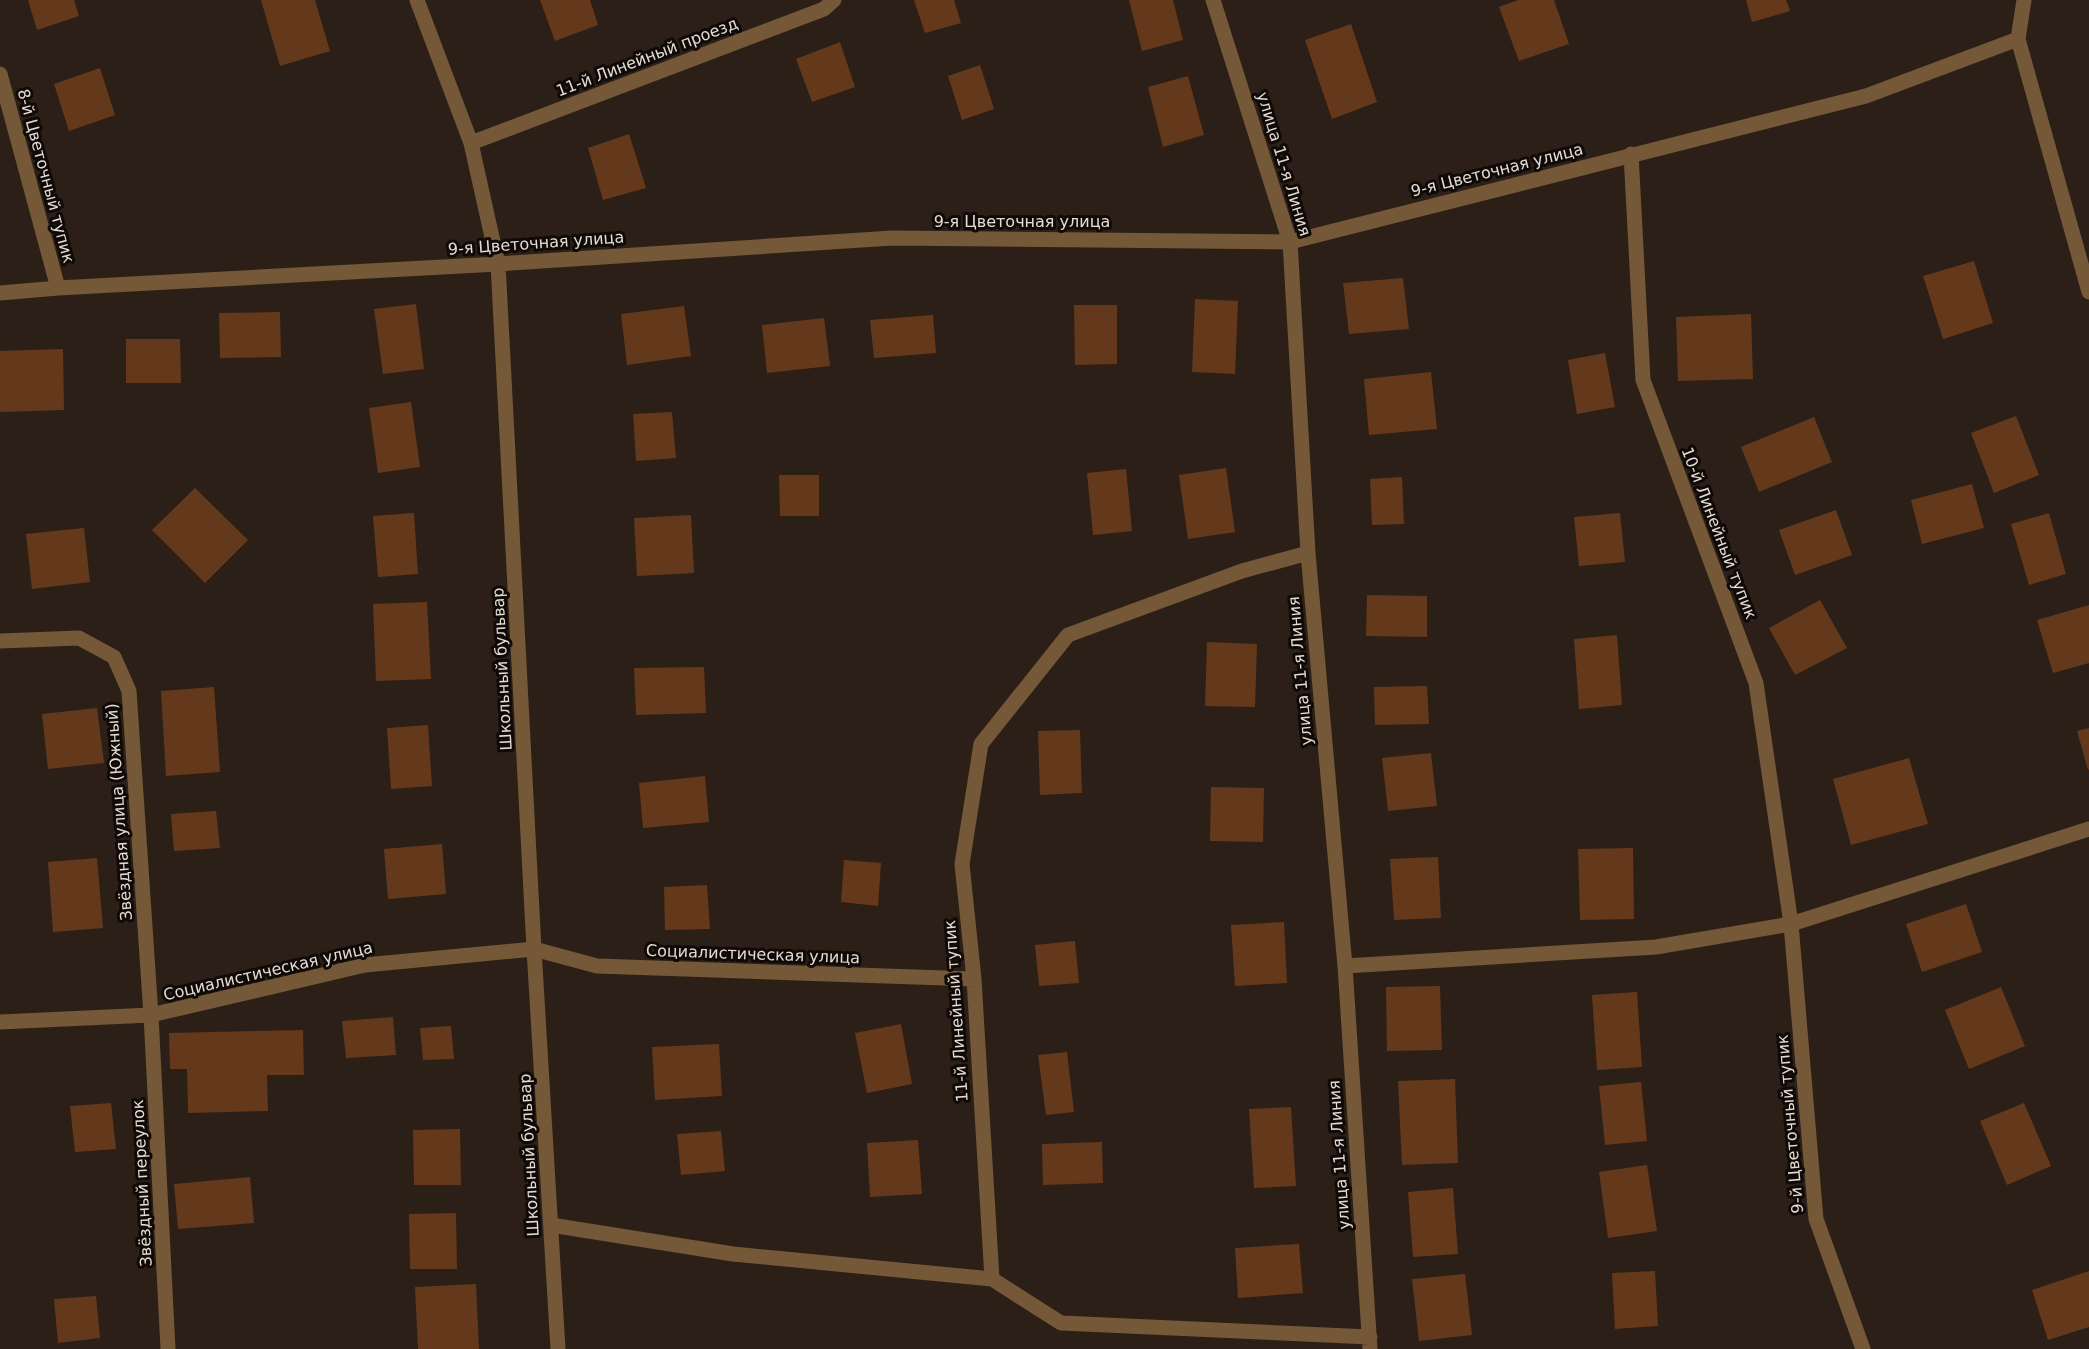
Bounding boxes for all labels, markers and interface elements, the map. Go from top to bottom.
street label: 11-й Линейный проезд [553,14,741,100]
street label: 8-й Цветочный тупик [14,87,79,266]
street label: улица 11-я Линия [1253,90,1315,238]
street label: 9-я Цветочная улица [1409,139,1585,201]
street label: 9-я Цветочная улица [934,212,1110,231]
street label: 9-я Цветочная улица [447,227,625,259]
street label: 10-й Линейный тупик [1677,444,1761,622]
street label: Школьный бульвар [488,587,516,751]
street label: улица 11-я Линия [1284,596,1316,746]
street label: Звёздная улица (Южный) [102,703,136,921]
street label: 11-й Линейный тупик [940,919,972,1103]
street label: Социалистическая улица [161,938,375,1004]
street label: Социалистическая улица [646,941,860,967]
street label: 9-й Цветочный тупик [1773,1033,1807,1214]
street label: Школьный бульвар [515,1073,543,1237]
street label: улица 11-я Линия [1324,1080,1354,1230]
street label: Звёздный переулок [128,1099,156,1267]

